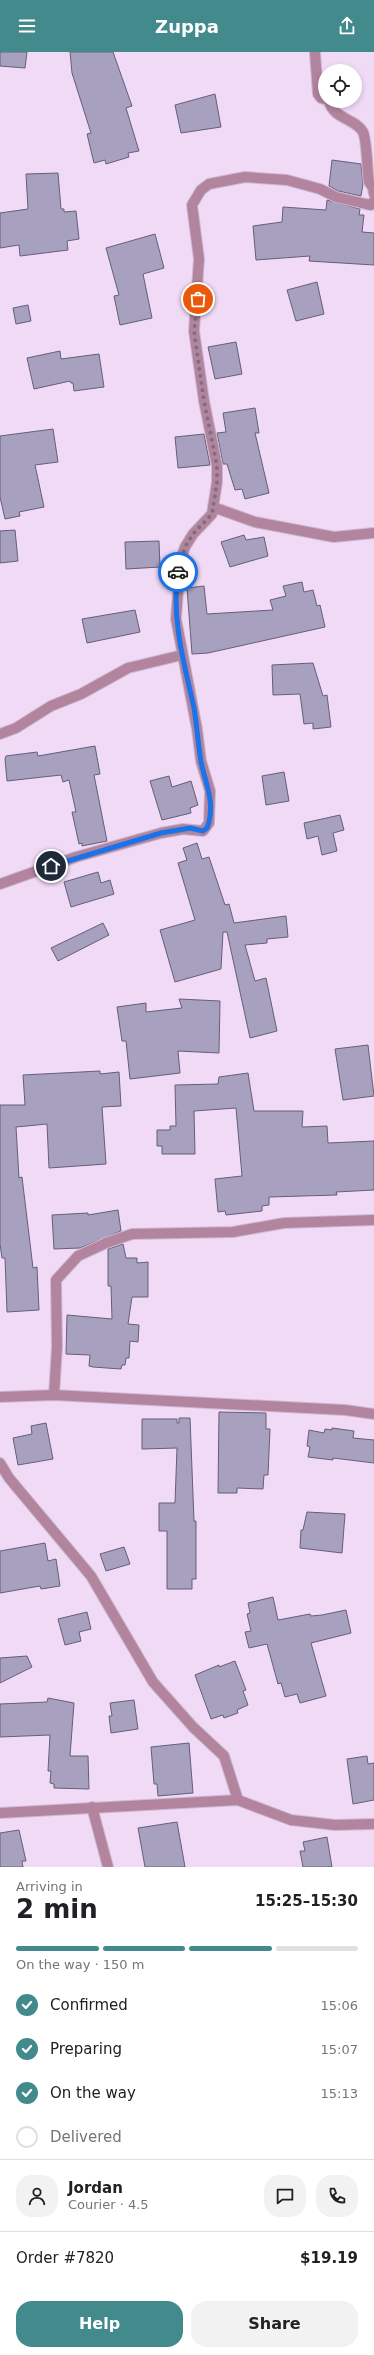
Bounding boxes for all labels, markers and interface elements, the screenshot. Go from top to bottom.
icon: menu [16,15,38,37]
icon: share [336,15,358,37]
text: Zuppa [155,16,219,37]
map controls [318,64,362,108]
button: locate [318,64,362,108]
pin [181,282,215,316]
icon: bag [187,288,209,310]
courier [158,552,198,592]
icon: car [167,561,189,583]
pin [34,849,68,883]
icon: home [40,855,62,877]
text: Arriving in [16,1879,83,1894]
text: 15:25–15:30 [255,1892,358,1910]
text: 2 min [16,1894,98,1924]
text: On the way · 150 m [16,1957,144,1972]
icon: check [16,1994,38,2016]
text: Confirmed [50,1996,128,2014]
text: 15:06 [321,1998,358,2013]
icon: check [16,2038,38,2060]
text: Preparing [50,2040,122,2058]
text: 15:07 [321,2042,358,2057]
icon: check [16,2082,38,2104]
text: On the way [50,2084,136,2102]
text: 15:13 [321,2086,358,2101]
text: Delivered [50,2128,122,2146]
button: person [16,2175,58,2217]
button: chat [264,2175,306,2217]
button: phone [316,2175,358,2217]
text: Jordan [68,2179,123,2197]
text: Courier · 4.5 [68,2197,149,2212]
text: Order #7820 [16,2249,114,2267]
text: $19.19 [300,2249,358,2267]
button: Help [16,2301,183,2347]
button: Share [191,2301,358,2347]

